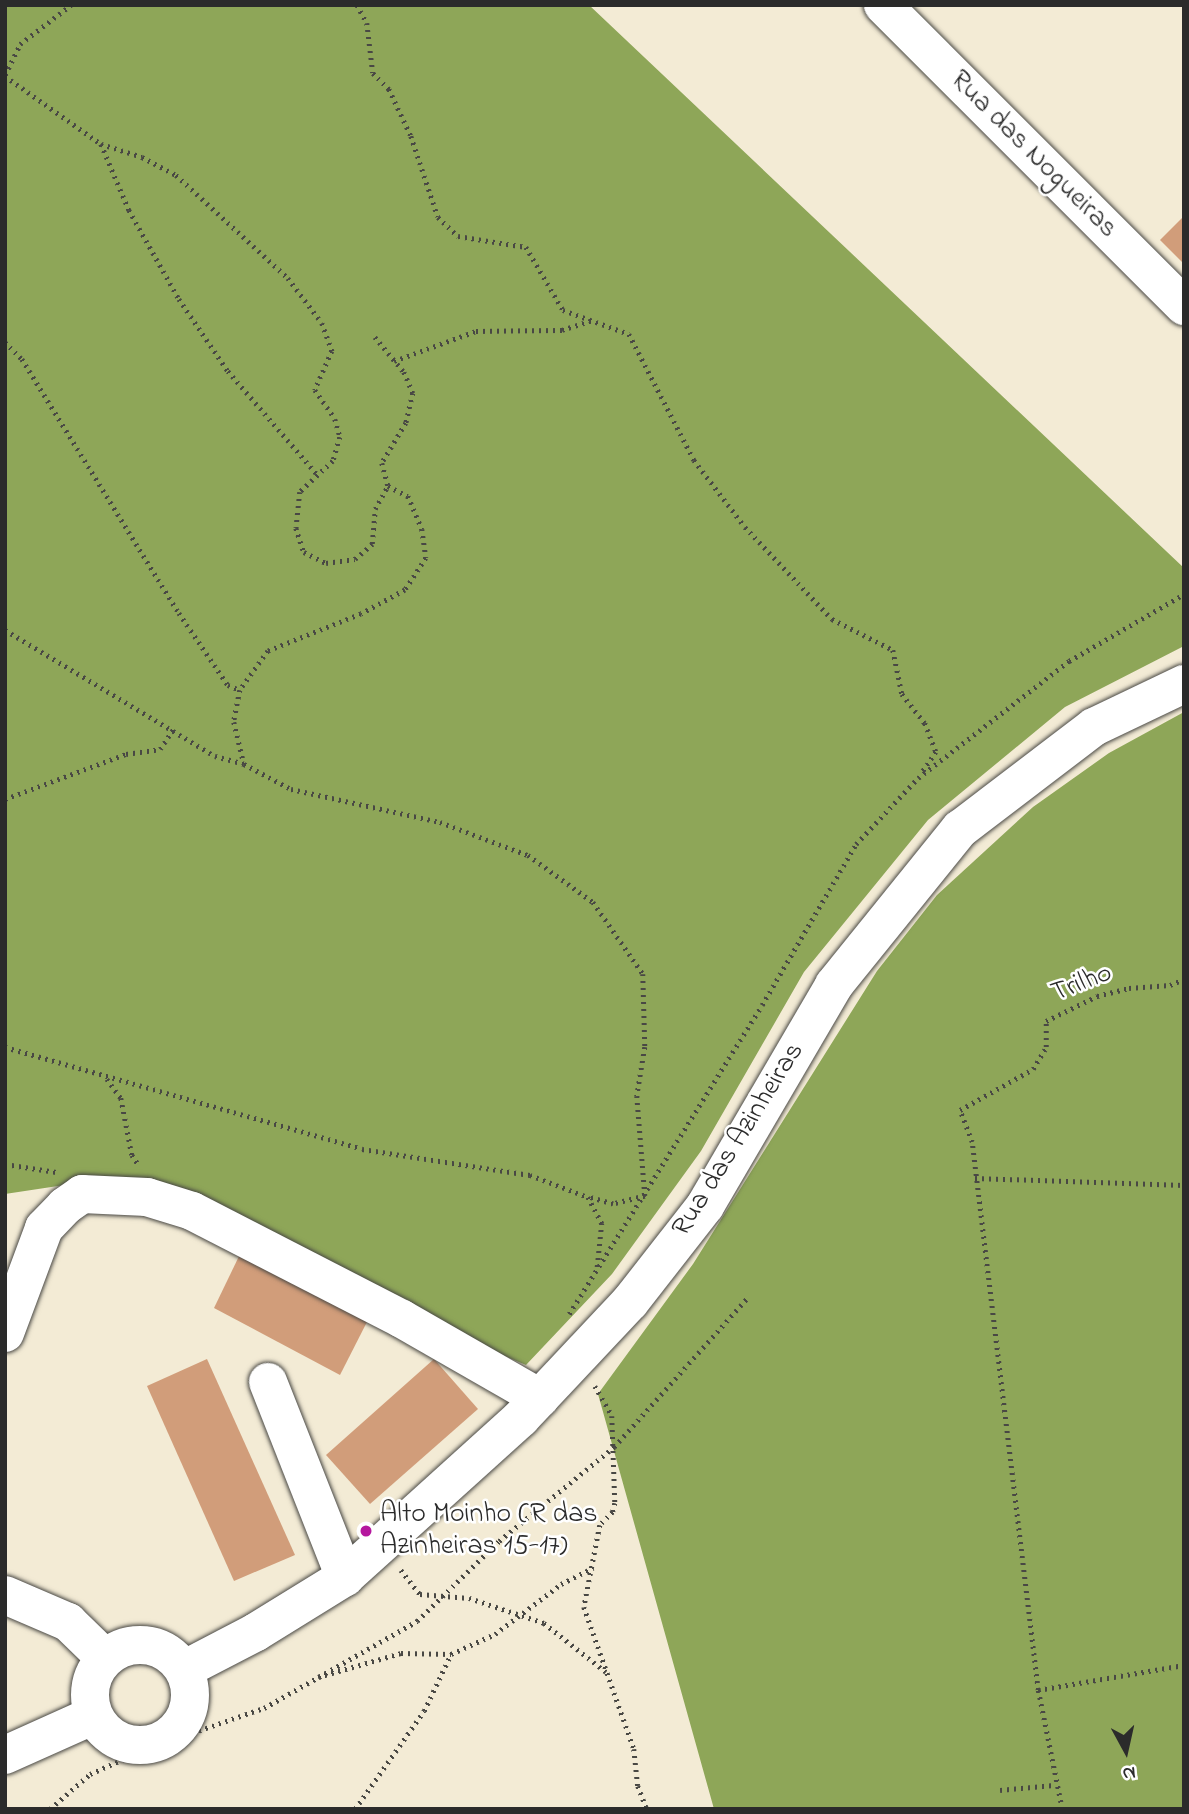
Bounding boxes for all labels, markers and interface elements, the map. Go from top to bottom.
street label: Rua das Nogueiras [942,64,1124,246]
street label: Trilho [1047,957,1117,1011]
street label: Rua das Azinheiras [666,1037,812,1243]
place label: Alto Moinho (R das Azinheiras 15-17) [380,1498,598,1564]
marker: Alto Moinho (R das Azinheiras 15-17) [358,1523,374,1539]
north arrow [1091,1716,1161,1786]
text: N [1121,1758,1137,1787]

